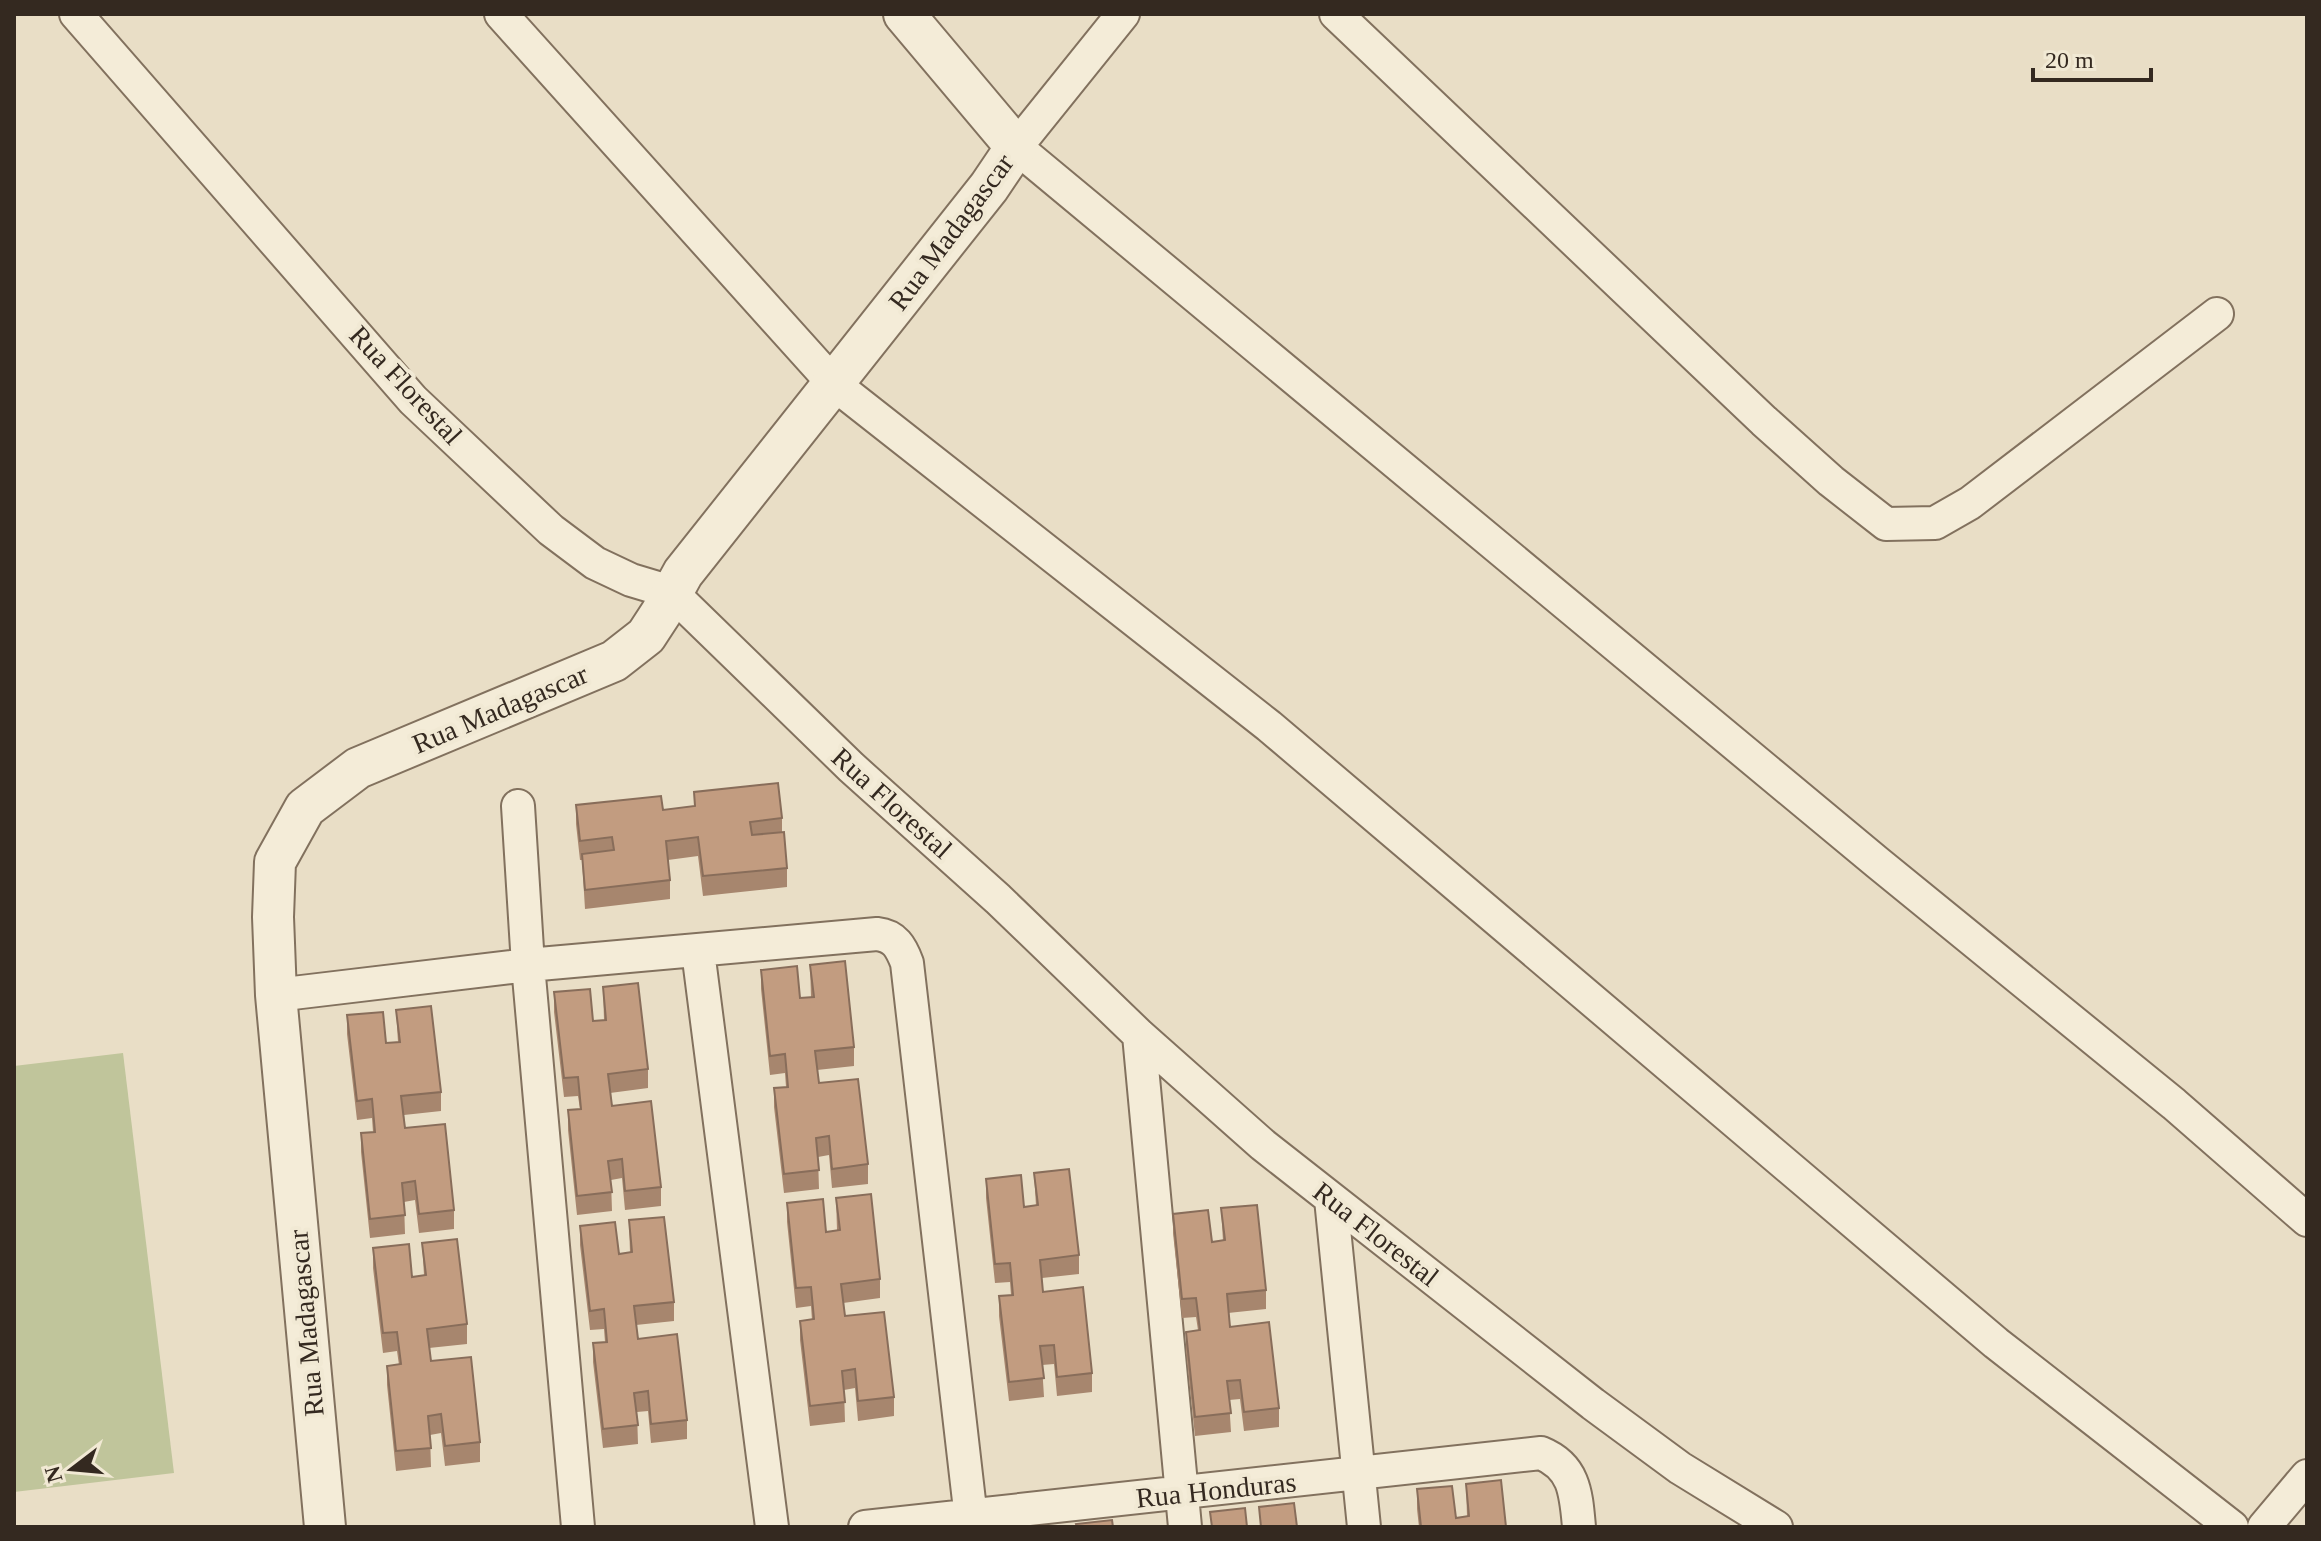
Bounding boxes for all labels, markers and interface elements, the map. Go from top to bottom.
scale bar [2033,32,2151,82]
text: 20 m [2045,47,2094,73]
street label: Rua Madagascar [882,147,1020,316]
street label: Rua Florestal [343,320,469,451]
street label: Rua Madagascar [408,658,593,760]
street label: Rua Florestal [826,741,958,865]
street label: Rua Florestal [1307,1176,1445,1293]
street label: Rua Madagascar [282,1228,330,1418]
north arrow [32,1429,112,1509]
text: N [39,1463,67,1485]
street label: Rua Honduras [1134,1466,1298,1514]

